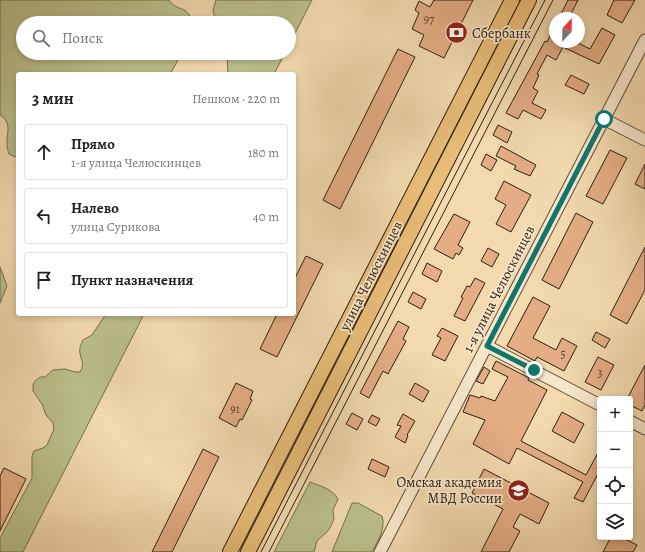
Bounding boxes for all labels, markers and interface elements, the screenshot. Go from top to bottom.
house number: 97 [424,11,435,27]
north arrow [549,12,585,48]
search box [16,16,296,60]
bank icon: Сбербанк [443,20,469,46]
place label: Сбербанк [472,24,531,43]
icon: search [30,27,52,49]
text: Поиск [62,28,103,48]
text: 3 мин [32,87,74,110]
text: Пешком · 220 m [192,90,280,107]
route start [595,110,613,128]
text: Прямо [71,134,115,154]
icon: ahead [33,141,55,163]
text: 180 m [248,144,279,161]
text: 1-я улица Челюскинцев [71,154,201,171]
text: Налево [71,198,119,218]
icon: left [33,205,55,227]
text: 40 m [253,208,279,225]
text: улица Сурикова [71,218,160,235]
street label: улица Челюскинцев [335,218,407,335]
street label: 1-я улица Челюскинцев [459,222,539,356]
icon: arrive [33,269,55,291]
text: Пункт назначения [71,270,193,290]
house number: 5 [560,346,566,362]
route end [525,361,543,379]
house number: 3 [598,365,603,381]
map controls [597,396,633,540]
button: + [597,396,633,432]
house number: 91 [230,401,240,417]
button: − [597,432,633,468]
button: locate [597,468,633,504]
place label: Омская академия МВД России [396,473,502,508]
school or university icon: Омская академия МВД России [505,477,531,503]
button: layers [597,504,633,540]

